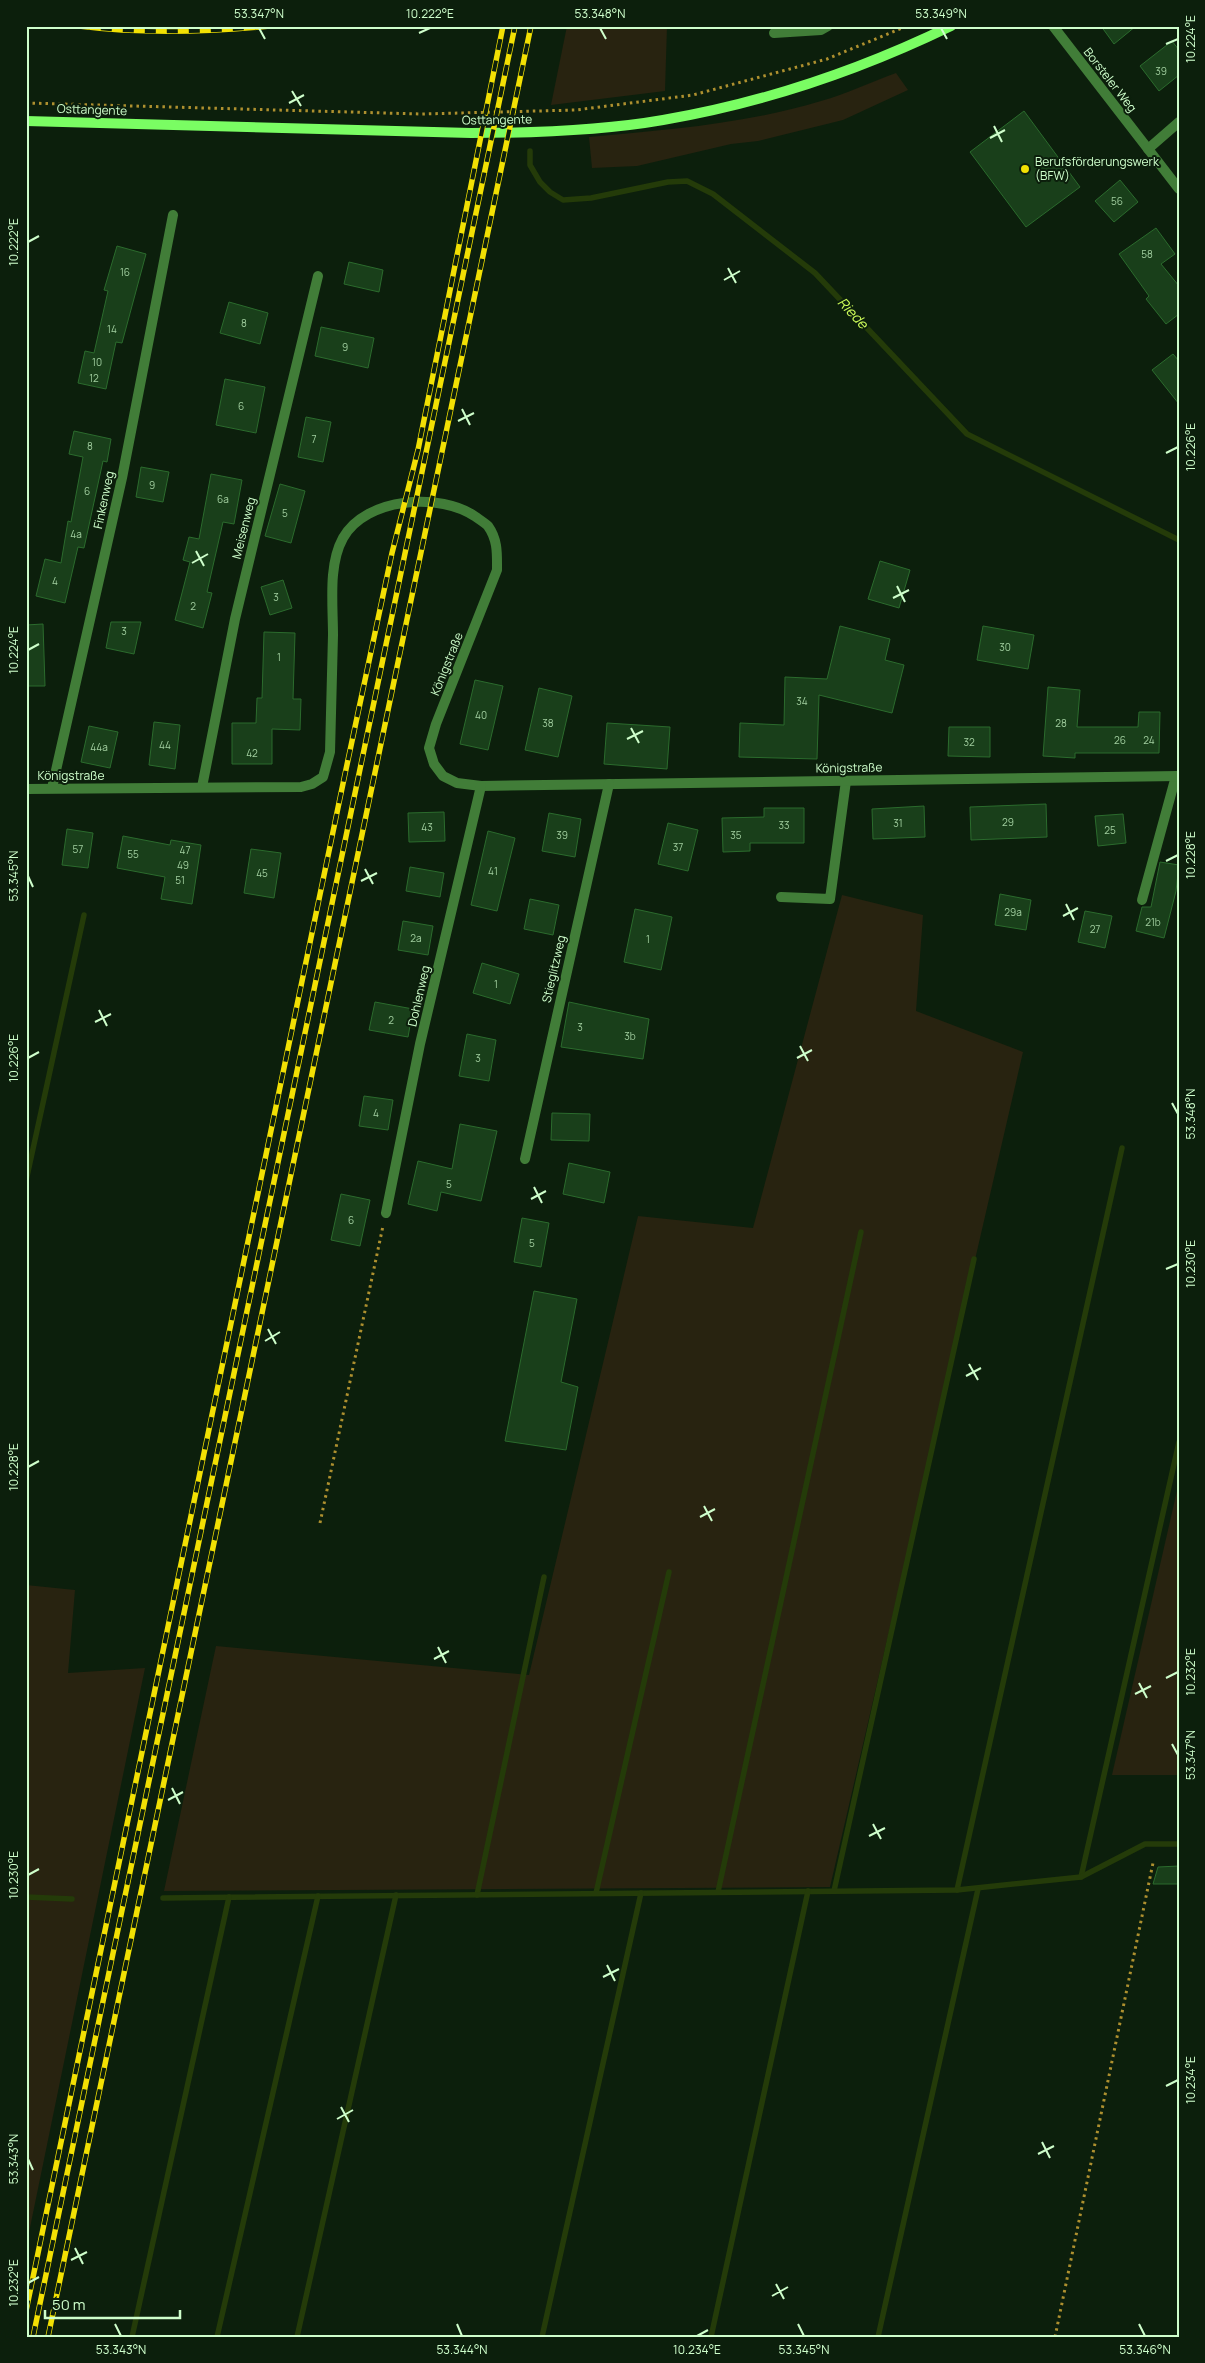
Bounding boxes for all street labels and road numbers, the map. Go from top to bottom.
street label: Borsteler Weg [1080,44,1141,115]
street label: Osttangente [57,100,127,119]
street label: Osttangente [462,110,532,129]
street label: Finkenweg [89,469,118,530]
street label: Meisenweg [228,495,259,561]
street label: Königstraße [426,630,467,698]
street label: Königstraße [815,758,883,777]
street label: Königstraße [38,767,104,784]
street label: Stieglitzweg [537,933,570,1004]
street label: Dohlenweg [403,964,434,1028]

